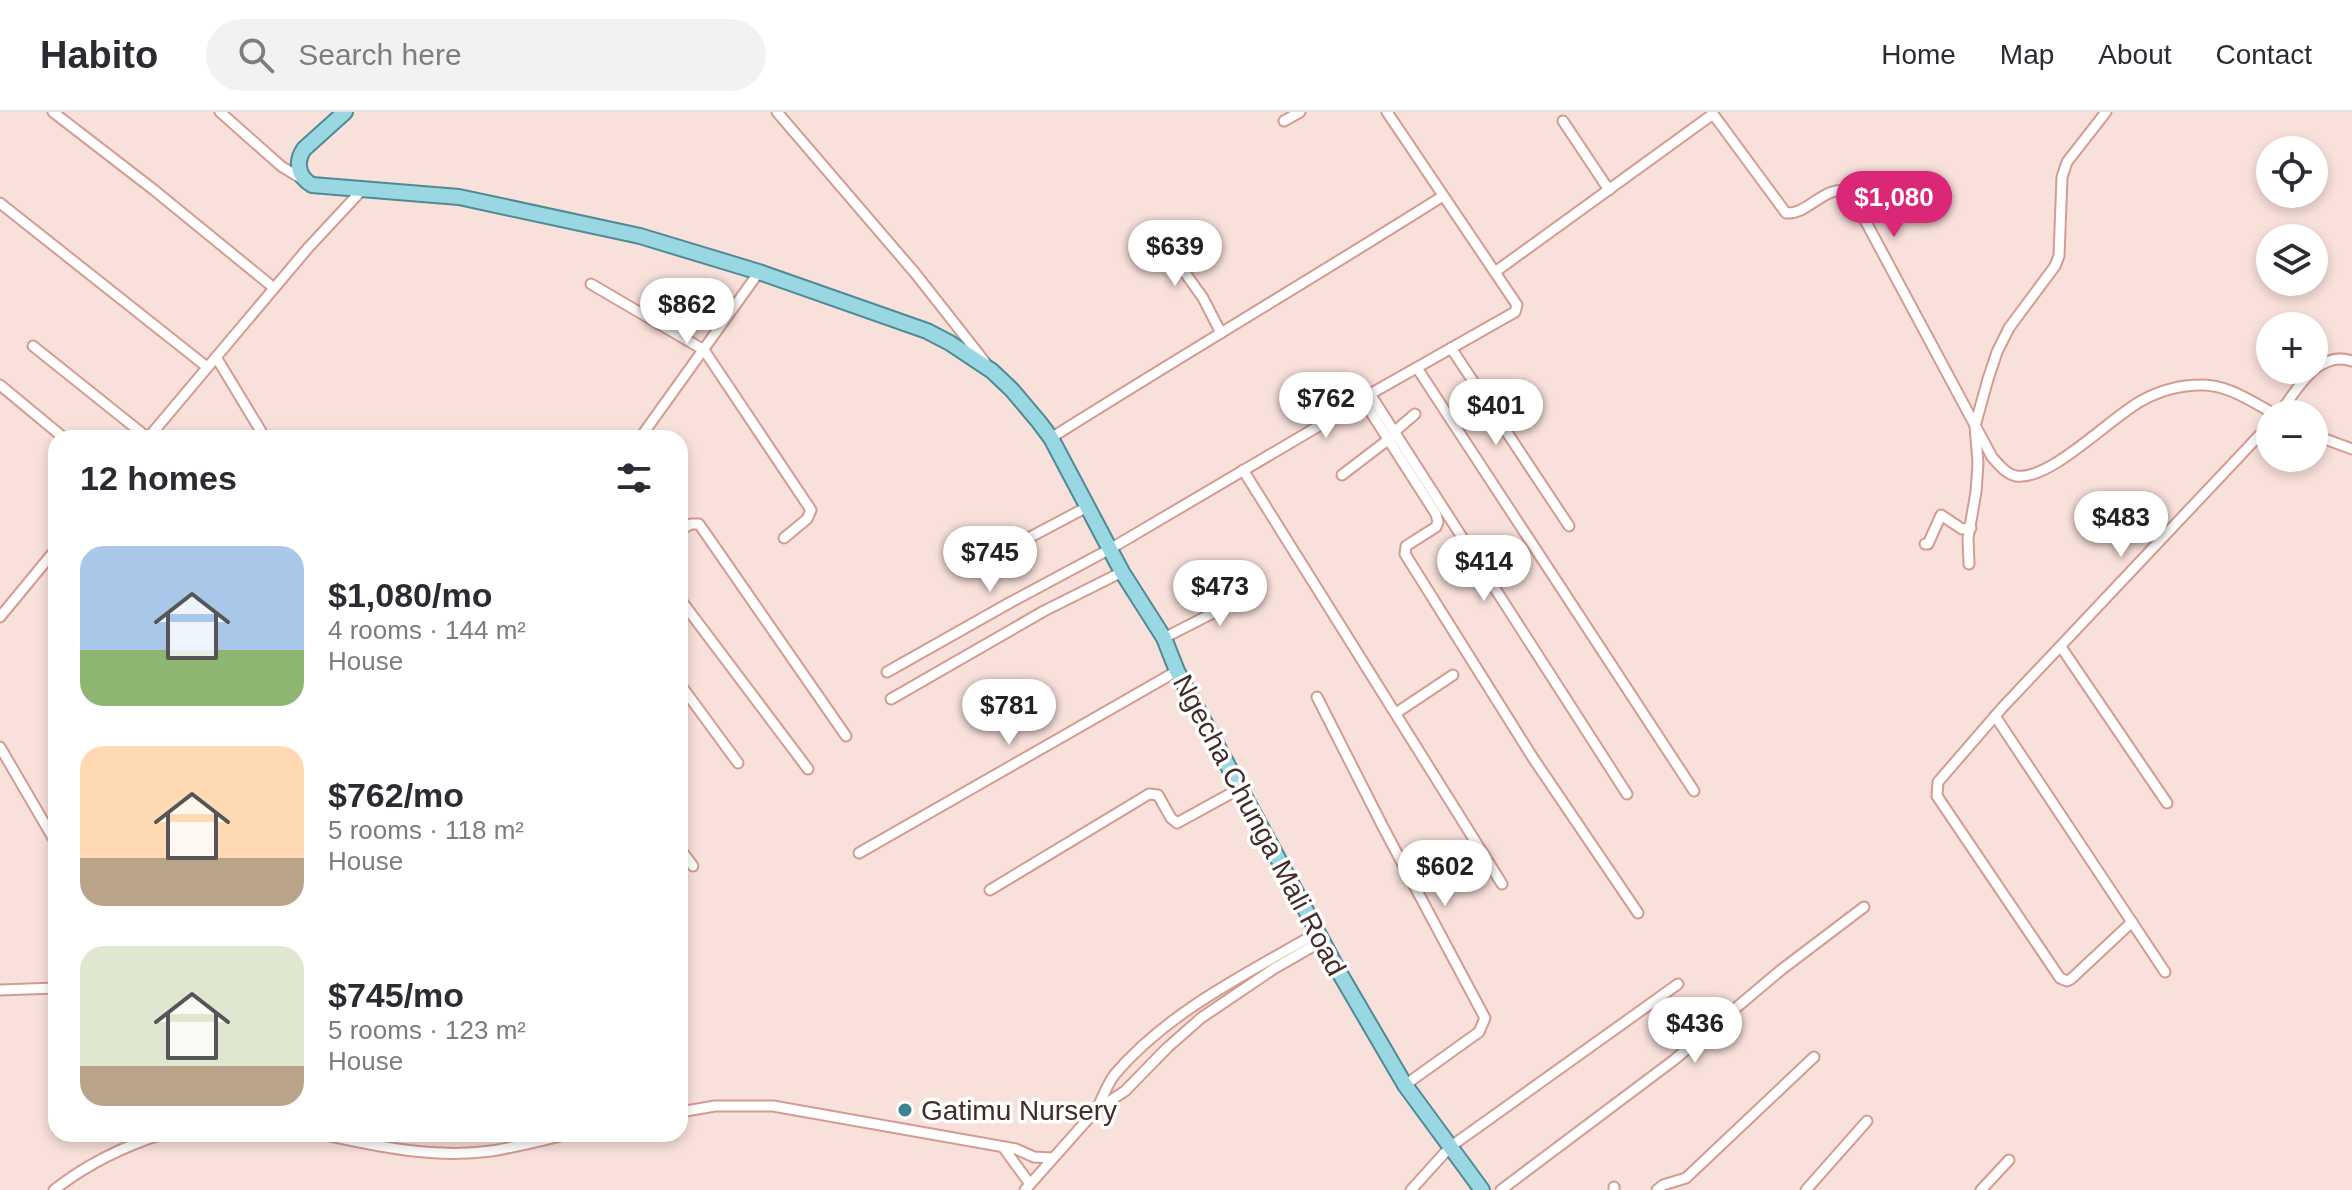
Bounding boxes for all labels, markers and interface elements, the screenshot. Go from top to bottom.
search box [206,19,766,91]
icon: search [234,33,278,77]
text: Habito [40,34,158,76]
text: Search here [298,38,462,71]
text: Home [1881,39,1956,70]
text: Map [2000,39,2054,70]
text: About [2098,39,2172,70]
text: Contact [2216,39,2312,70]
map controls [2256,136,2328,472]
button: locate [2256,136,2328,208]
pin: $1,080 [1829,171,1959,239]
text: $1,080 [1854,182,1934,212]
pin: $639 [1128,220,1222,288]
button: layers [2256,224,2328,296]
text: $639 [1146,231,1204,261]
pin: $862 [640,278,734,346]
text: $862 [658,289,716,319]
button: + [2256,312,2328,384]
pin: $762 [1279,372,1373,440]
pin: $401 [1449,379,1543,447]
text: $762 [1297,383,1355,413]
text: $401 [1467,390,1525,420]
button: − [2256,400,2328,472]
icon: filters [612,456,656,500]
text: 12 homes [80,459,237,497]
pin: $483 [2074,491,2168,559]
text: $483 [2092,502,2150,532]
pin: $745 [943,526,1037,594]
pin: $414 [1437,535,1531,603]
text: $745 [961,537,1019,567]
text: $414 [1455,546,1513,576]
pin: $473 [1173,560,1267,628]
text: $473 [1191,571,1249,601]
text: $1,080/mo [328,576,492,614]
icon: home [144,578,240,674]
text: 4 rooms · 144 m² [328,615,526,645]
text: House [328,646,403,676]
street label: Ngecha Chunga Mali Road [1167,670,1352,981]
pin: $781 [962,679,1056,747]
text: $781 [980,690,1038,720]
text: $762/mo [328,776,464,814]
icon: home [144,778,240,874]
text: 5 rooms · 118 m² [328,815,524,845]
pin: $602 [1398,840,1492,908]
text: House [328,846,403,876]
text: $602 [1416,851,1474,881]
text: $745/mo [328,976,464,1014]
icon: home [144,978,240,1074]
pin: $436 [1648,997,1742,1065]
text: $436 [1666,1008,1724,1038]
text: 5 rooms · 123 m² [328,1015,526,1045]
text: House [328,1046,403,1076]
place label: Gatimu Nursery [921,1095,1117,1126]
marker: Gatimu Nursery [896,1101,914,1119]

